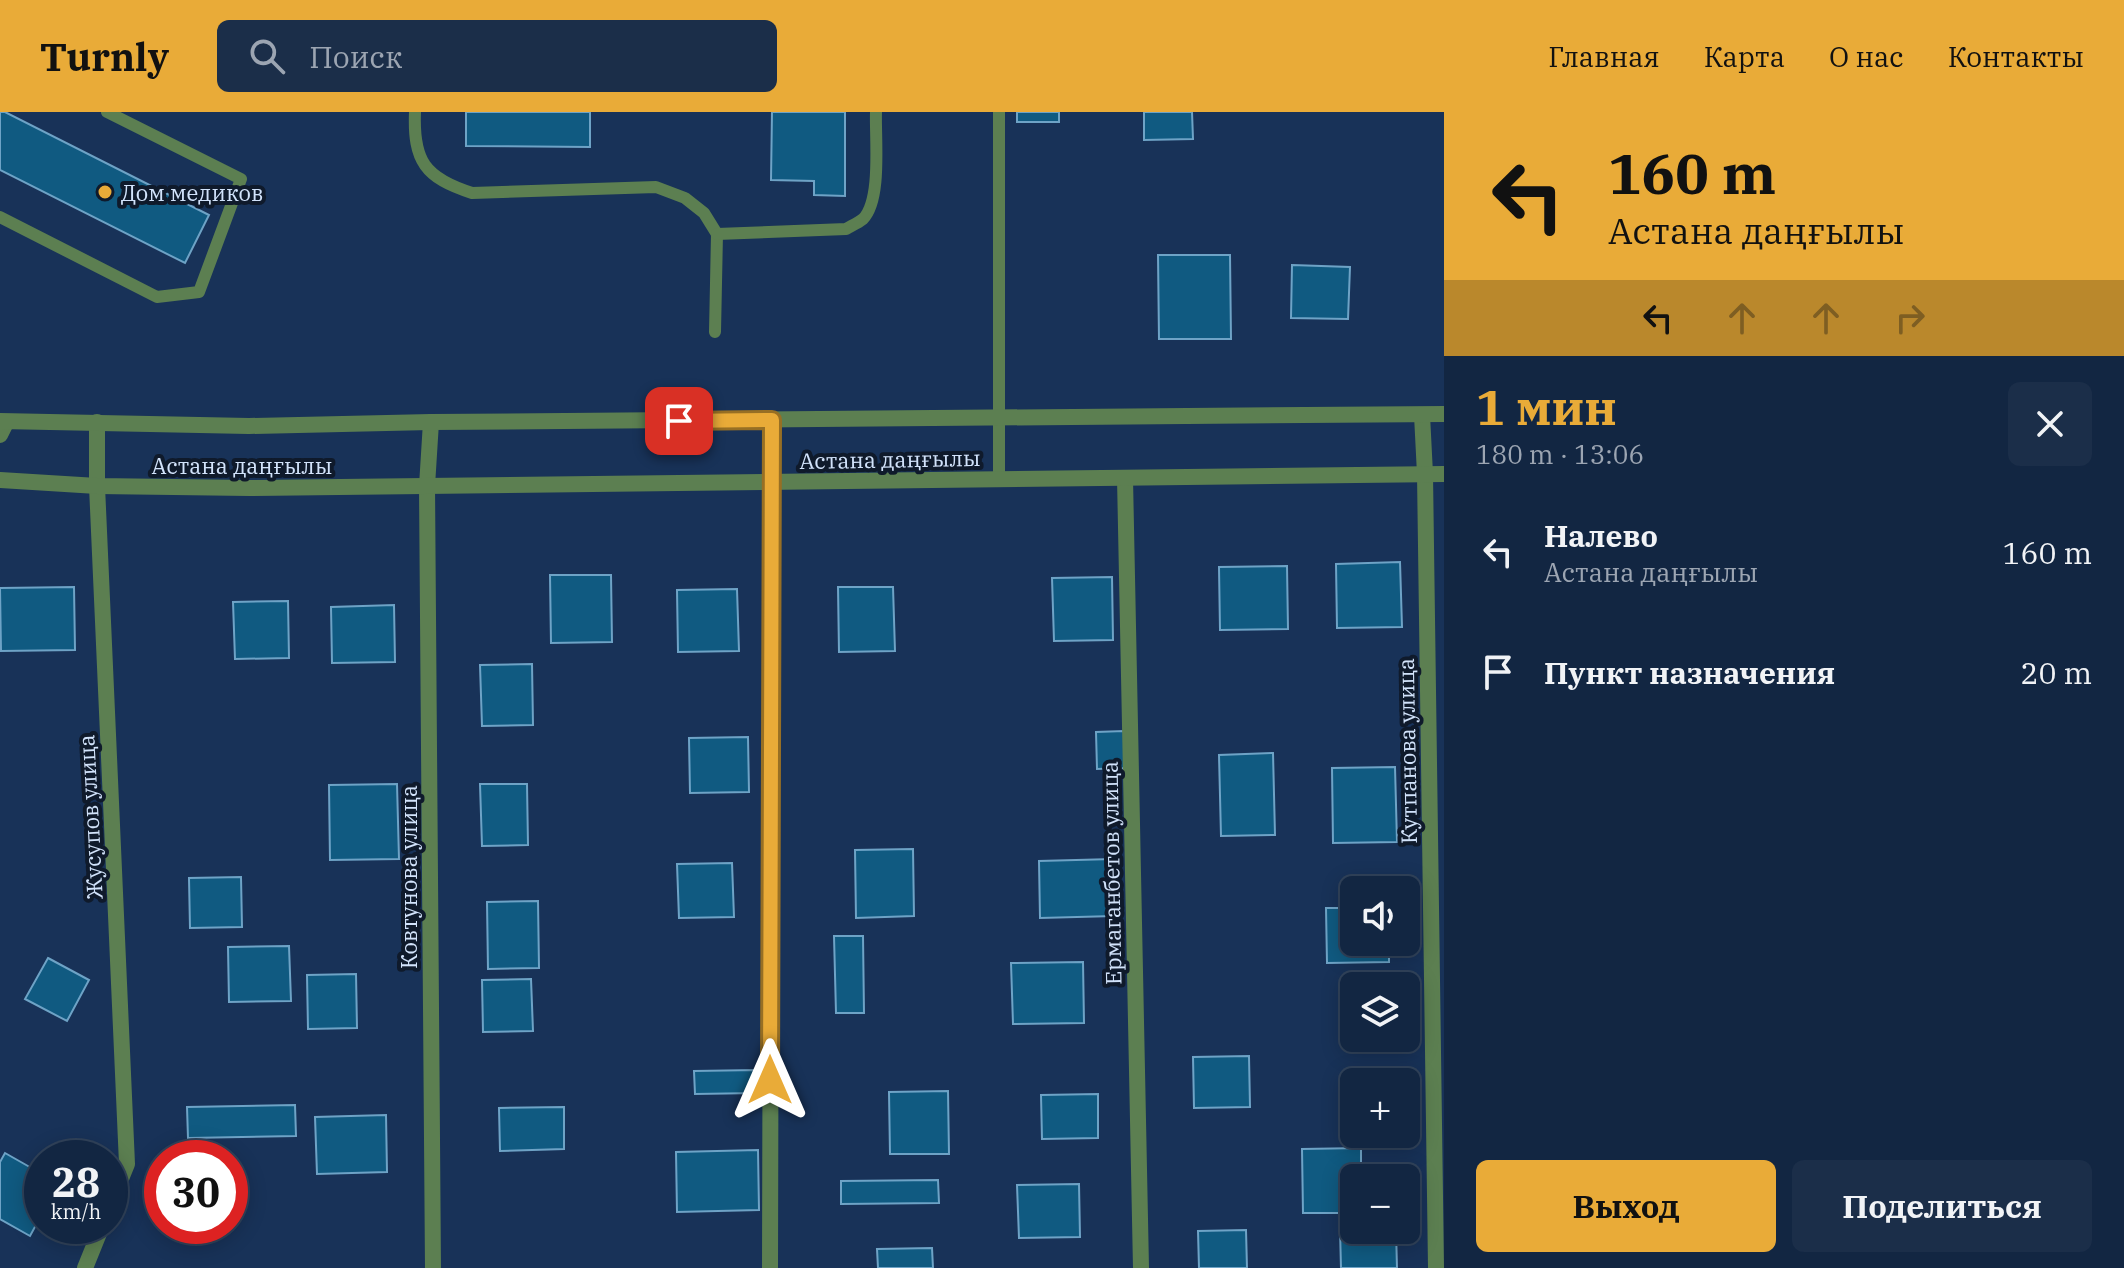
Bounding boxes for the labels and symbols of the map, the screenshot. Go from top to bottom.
place label: Дом медиков [121,178,263,207]
marker: Дом медиков [96,183,114,201]
pin [645,387,713,455]
street label: Астана даңғылы [799,443,981,475]
street label: Астана даңғылы [151,451,333,480]
street label: Кутпанова улица [1391,658,1423,844]
street label: Жусупов улица [71,734,109,900]
street label: Ермаганбетов улица [1095,761,1127,985]
street label: Ковтунова улица [394,785,423,969]
position arrow [728,1038,812,1122]
speed limit sign: 30 [144,1140,248,1244]

